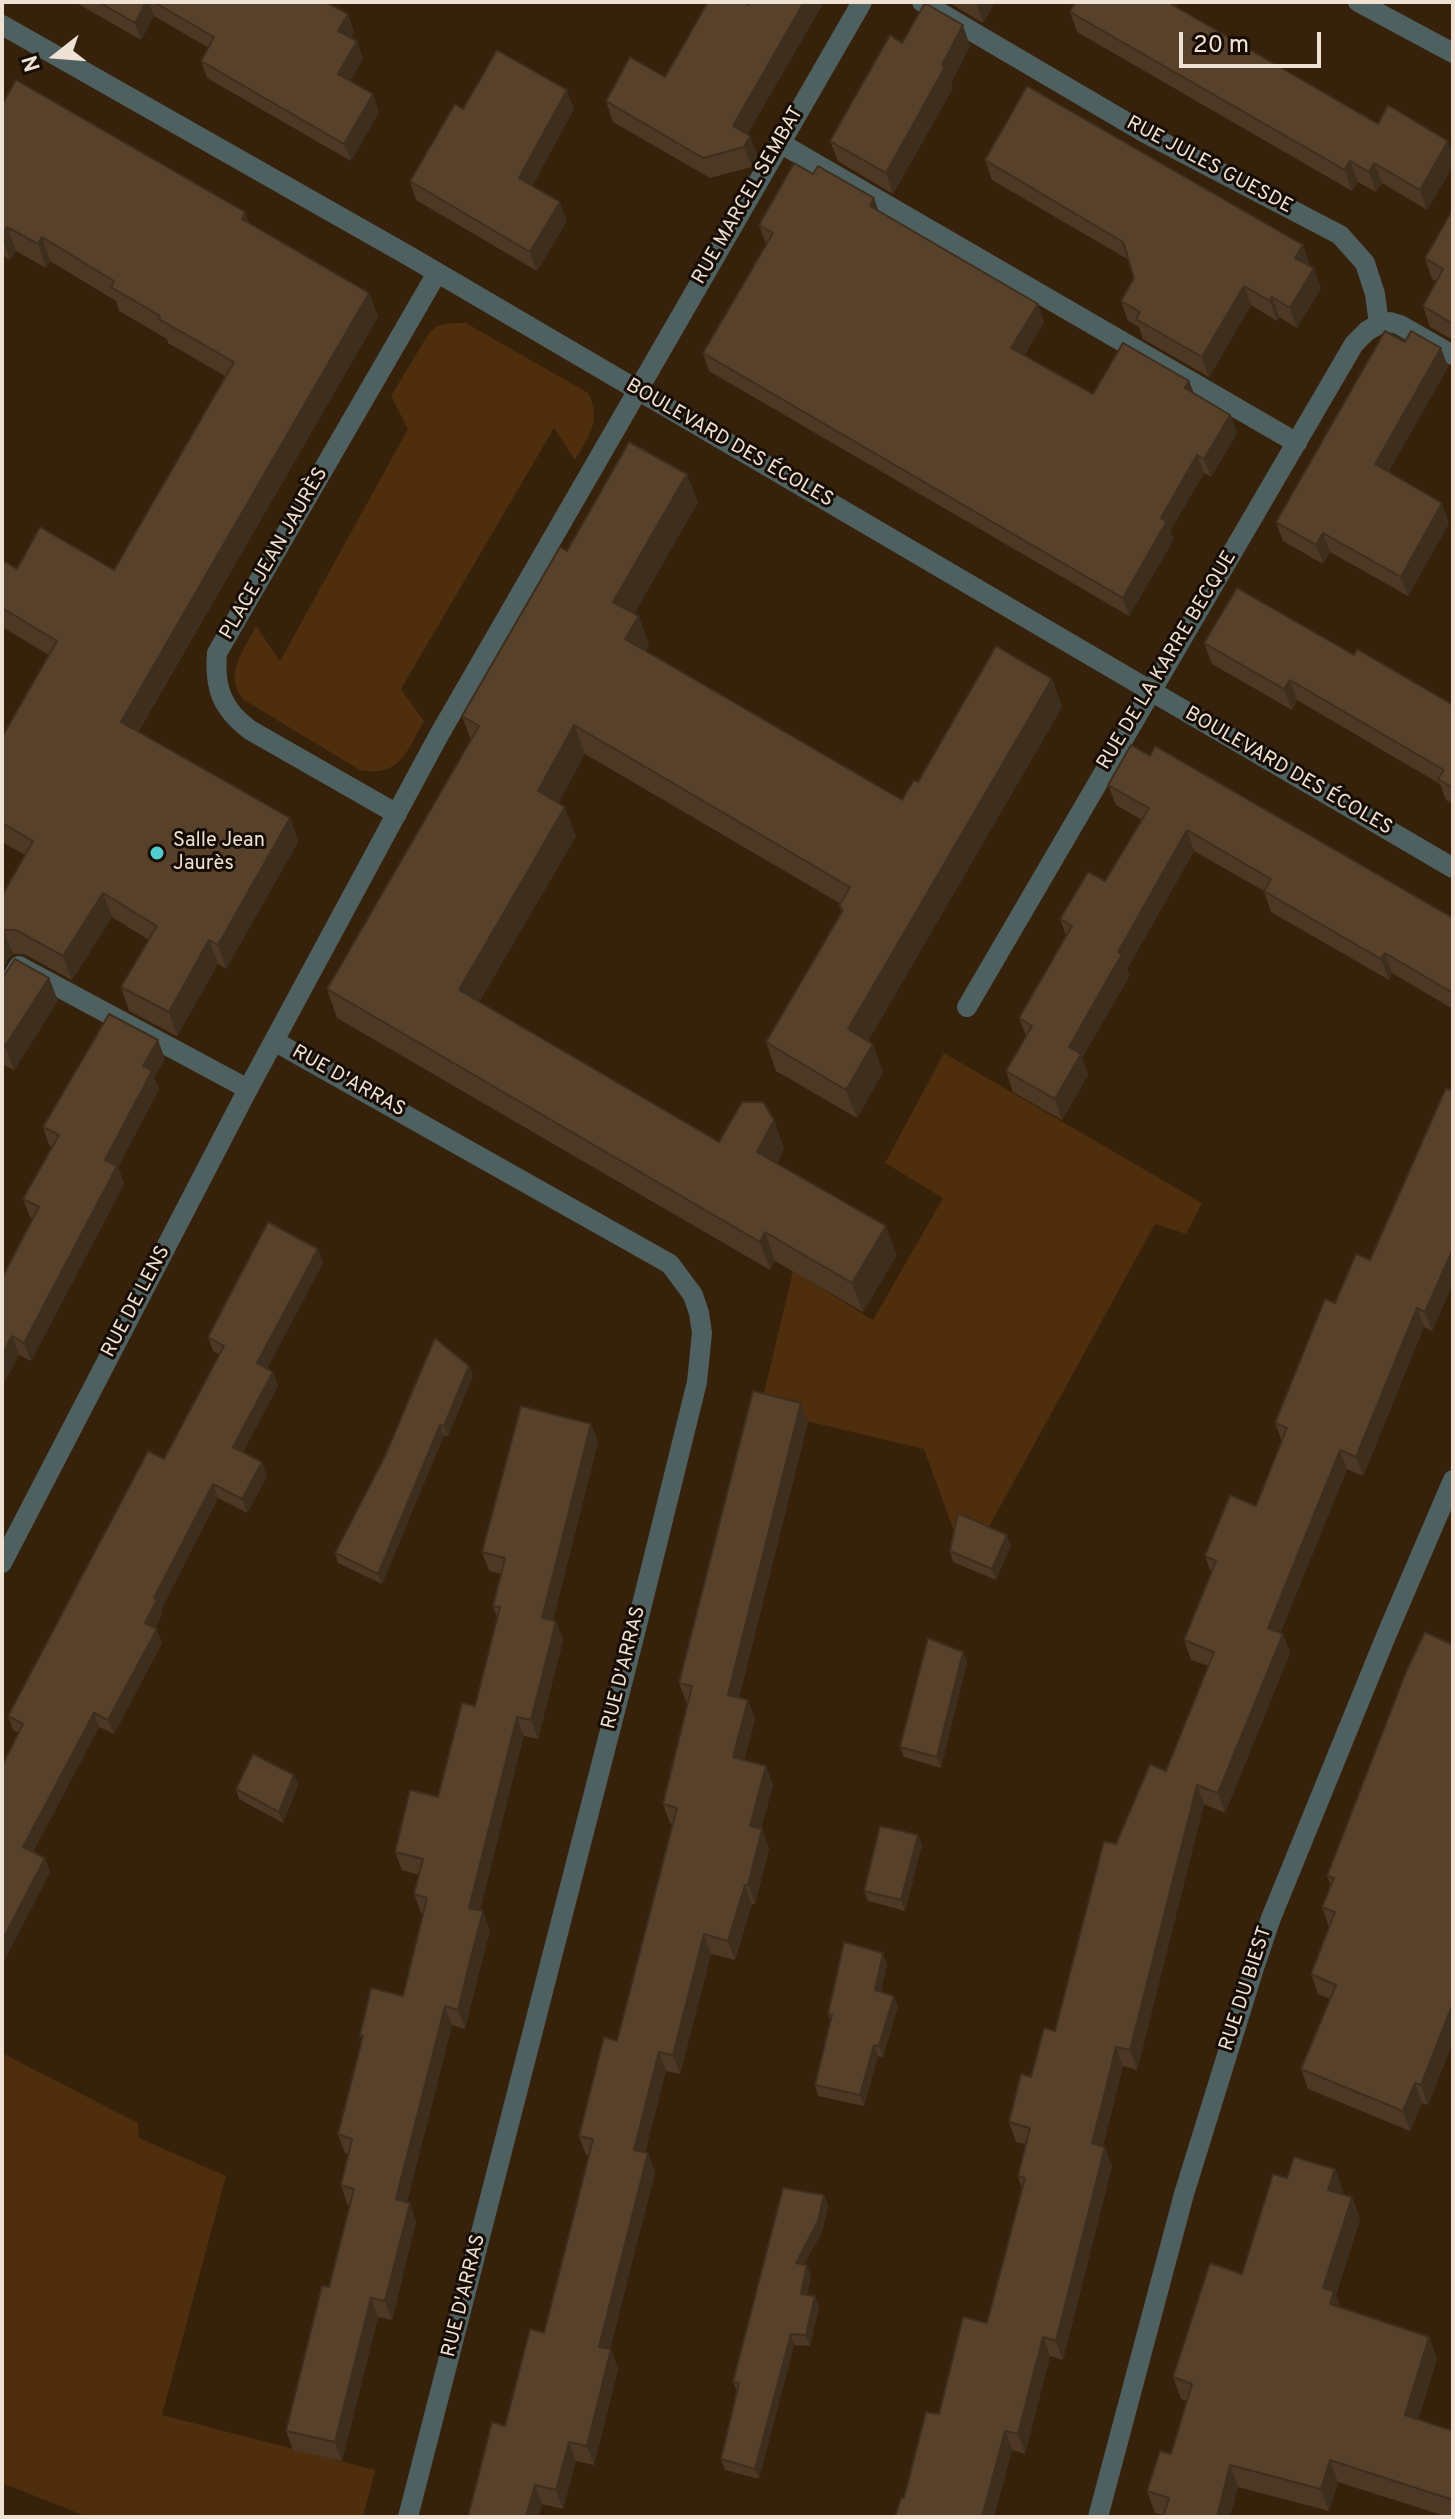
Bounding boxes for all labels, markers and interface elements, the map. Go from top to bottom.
north arrow [16,16,96,96]
scale bar [1183,16,1325,66]
text: 20 m [1193,31,1249,61]
text: N [17,52,48,75]
street label: RUE MARCEL SEMBAT [688,103,810,289]
street label: RUE JULES GUESDE [1122,112,1296,220]
street label: BOULEVARD DES ÉCOLES [621,375,837,513]
street label: PLACE JEAN JAURÈS [216,464,334,644]
street label: RUE DE LA KARRE BECQUE [1093,547,1243,775]
street label: BOULEVARD DES ÉCOLES [1180,703,1396,841]
place label: Salle Jean Jaurès [173,830,265,877]
marker: Salle Jean Jaurès [148,844,166,862]
street label: RUE D'ARRAS [287,1041,409,1123]
street label: RUE DE LENS [98,1242,176,1362]
street label: RUE D'ARRAS [598,1604,652,1732]
street label: RUE DU BIEST [1216,1924,1278,2054]
street label: RUE D'ARRAS [438,2232,492,2360]

